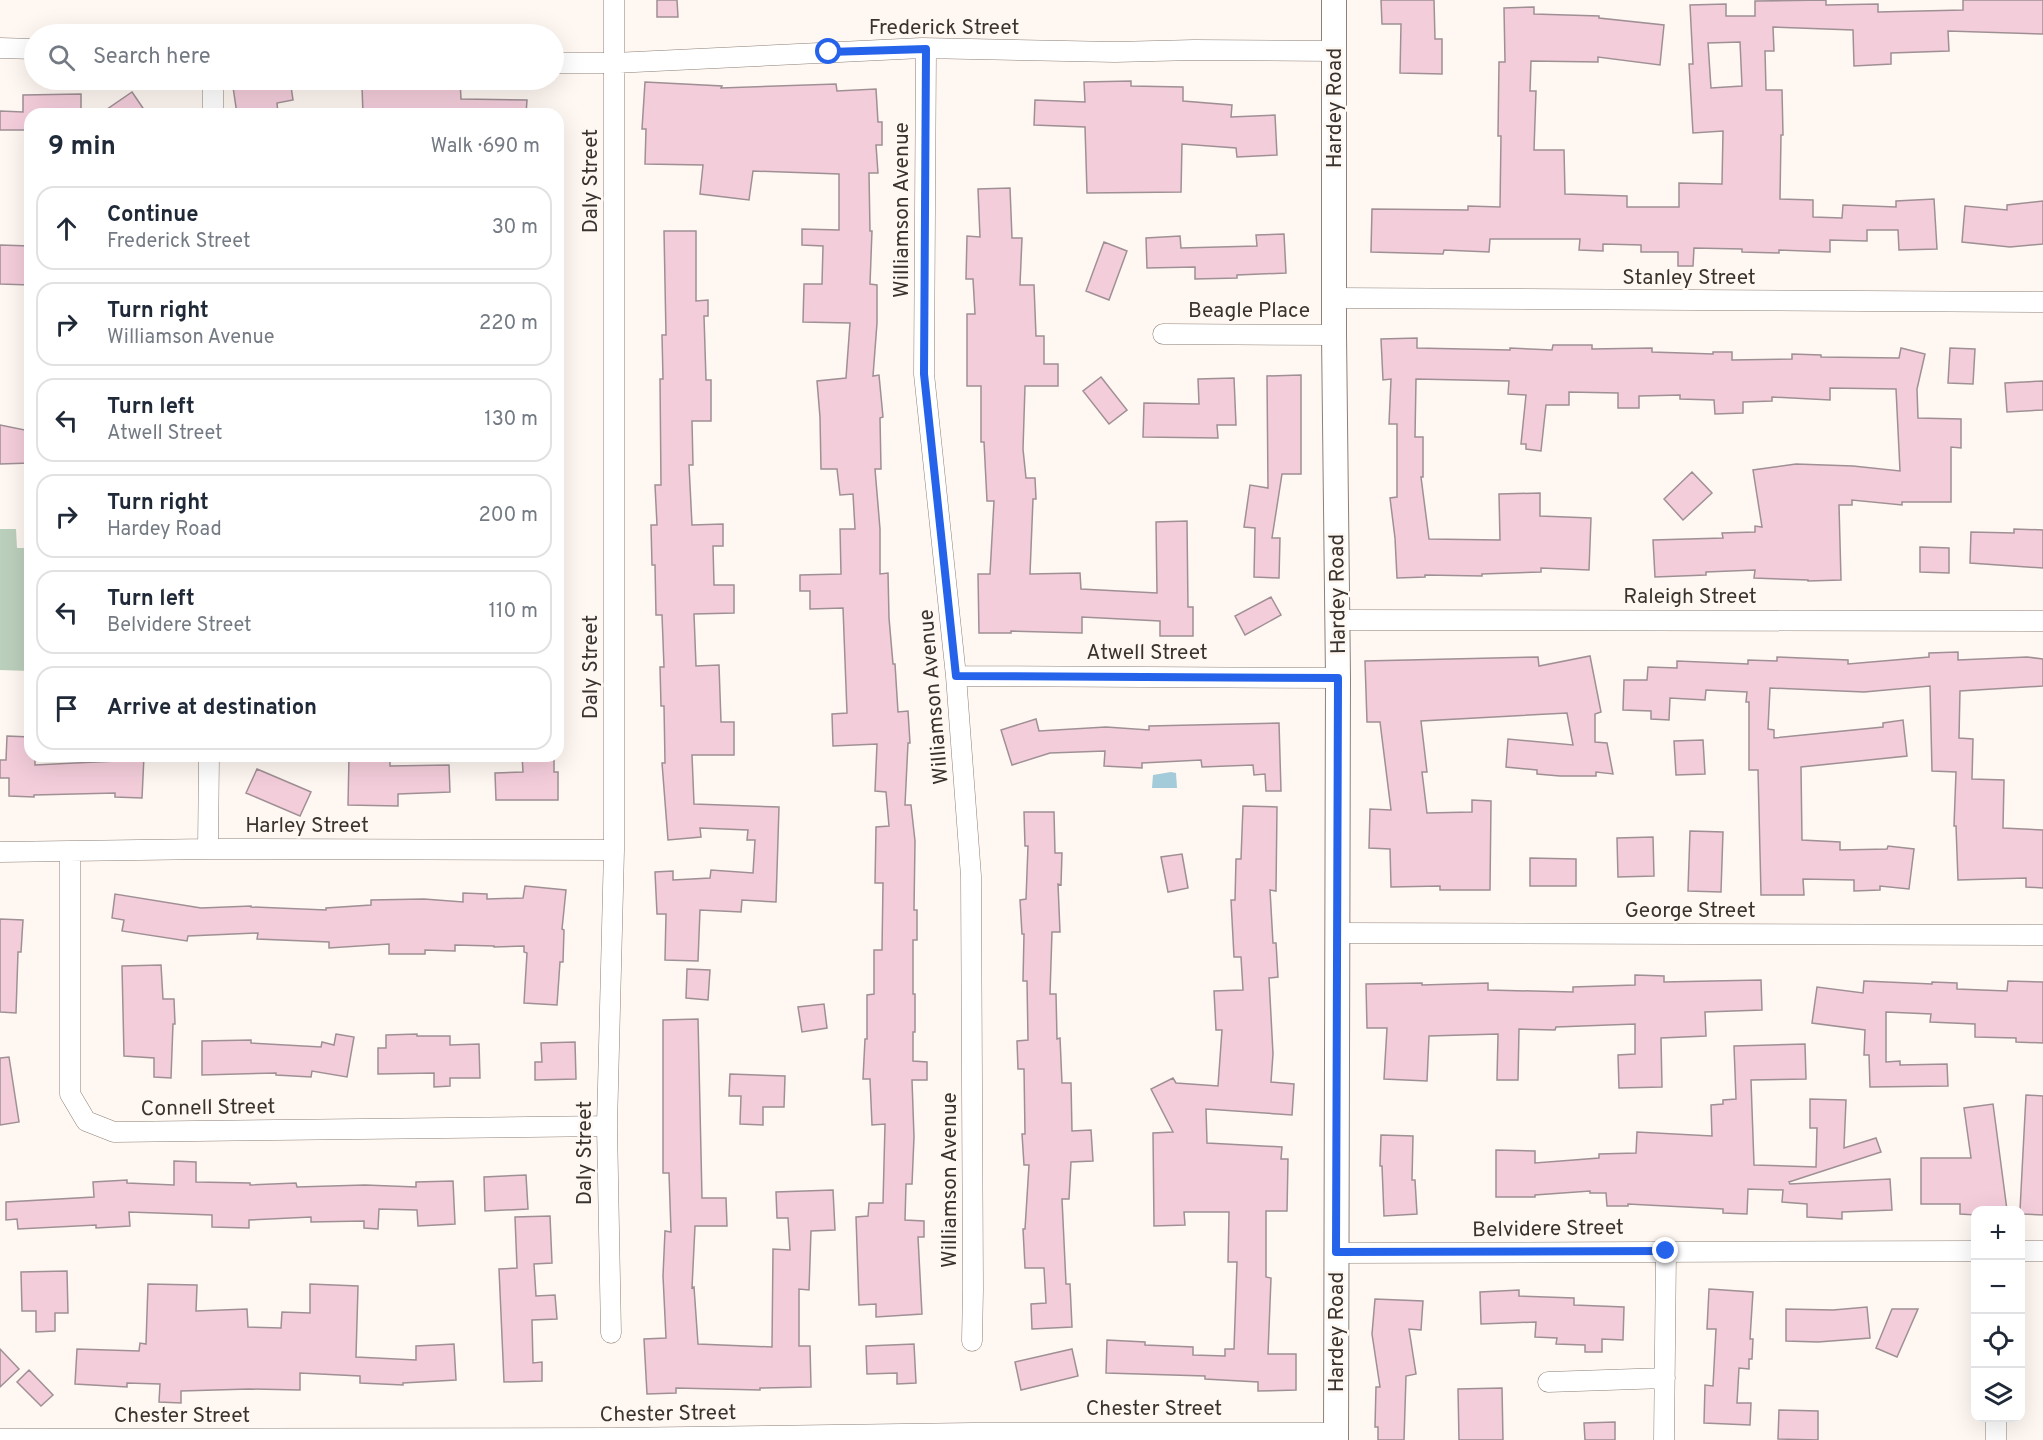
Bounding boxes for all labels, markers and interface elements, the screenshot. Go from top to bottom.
street label: Frederick Street [869,15,1019,42]
search box [24,24,564,90]
route start [815,38,841,64]
icon: search [45,41,78,74]
text: Search here [93,44,211,71]
street label: Hardey Road [1322,48,1349,168]
street label: Williamson Avenue [889,122,916,298]
street label: Daly Street [578,129,605,233]
text: 9 min [48,131,116,164]
text: Walk · 690 m [430,134,540,160]
text: Continue [107,202,198,229]
icon: ahead [50,212,83,245]
text: 30 m [492,215,538,241]
text: Frederick Street [107,229,250,255]
street label: Stanley Street [1622,265,1756,292]
text: Turn right [107,298,209,325]
street label: Beagle Place [1188,298,1310,325]
icon: right [50,308,83,341]
text: 220 m [479,311,538,337]
text: Williamson Avenue [107,325,274,351]
text: Turn left [107,394,195,421]
icon: left [50,404,83,437]
text: 130 m [484,407,538,433]
text: Atwell Street [107,421,223,447]
text: Turn right [107,490,209,517]
icon: right [50,500,83,533]
text: 200 m [479,503,538,529]
text: Hardey Road [107,517,222,543]
street label: Hardey Road [1324,534,1353,654]
street label: Raleigh Street [1623,584,1757,611]
text: Turn left [107,586,195,613]
icon: left [50,596,83,629]
text: 110 m [489,599,538,625]
street label: Williamson Avenue [913,608,956,786]
text: Belvidere Street [107,613,252,639]
street label: Daly Street [578,615,605,719]
street label: Atwell Street [1086,640,1208,667]
icon: arrive [50,692,83,725]
text: Arrive at destination [107,695,317,722]
street label: Harley Street [245,813,369,840]
street label: George Street [1624,898,1756,925]
street label: Williamson Avenue [937,1092,964,1268]
street label: Connell Street [141,1094,276,1123]
street label: Daly Street [572,1101,599,1205]
map controls [1971,1206,2025,1422]
button: + [1971,1206,2025,1260]
street label: Belvidere Street [1472,1215,1624,1244]
route end [1652,1237,1678,1263]
button: − [1971,1260,2025,1314]
street label: Hardey Road [1324,1272,1351,1392]
button: locate [1971,1314,2025,1368]
button: layers [1971,1368,2025,1422]
street label: Chester Street [1086,1396,1222,1423]
street label: Chester Street [599,1400,737,1429]
street label: Chester Street [114,1403,250,1430]

